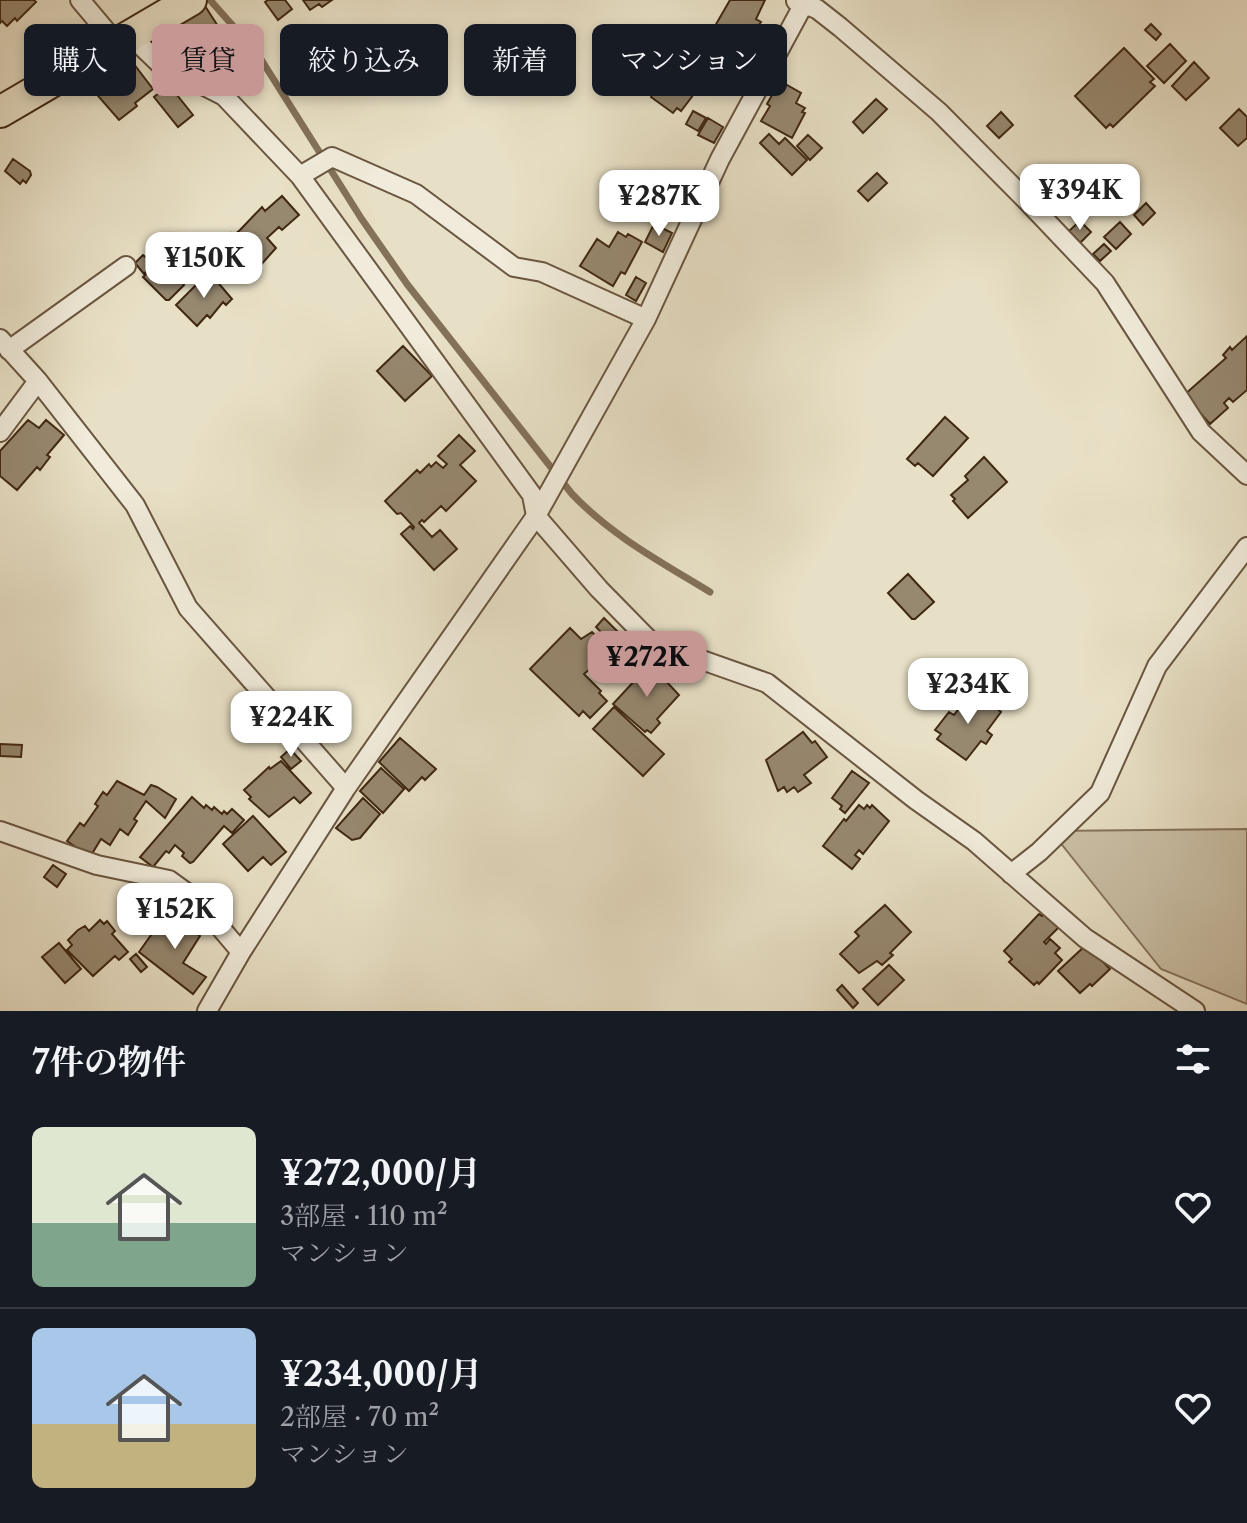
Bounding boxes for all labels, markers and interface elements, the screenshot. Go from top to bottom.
chip: 購入 [24,24,136,96]
chip: 賃貸 [152,24,264,96]
chip: 絞り込み [280,24,448,96]
chip: 新着 [464,24,576,96]
chip: マンション [592,24,787,96]
pin: ¥394K [1024,164,1136,232]
pin: ¥287K [603,170,715,238]
text: ¥394K [1038,174,1122,206]
text: ¥287K [617,180,701,212]
pin: ¥150K [148,232,260,300]
text: ¥150K [163,242,245,274]
pin: ¥272K [591,631,703,699]
text: ¥272K [606,641,688,673]
pin: ¥234K [912,658,1024,726]
text: ¥234K [926,668,1010,700]
pin: ¥224K [235,691,347,759]
text: ¥224K [249,701,333,733]
pin: ¥152K [119,883,231,951]
text: ¥152K [135,893,215,925]
icon: filters [1171,1037,1215,1081]
text: 7件の物件 [32,1041,186,1083]
text: ¥272,000/月 [280,1152,481,1194]
icon: home [96,1159,192,1255]
icon: heart [1171,1185,1215,1229]
text: 3部屋 · 110 m² [280,1200,448,1232]
text: マンション [280,1237,409,1269]
text: ¥234,000/月 [280,1353,483,1395]
icon: home [96,1360,192,1456]
icon: heart [1171,1386,1215,1430]
text: 2部屋 · 70 m² [280,1401,439,1433]
text: マンション [280,1438,409,1470]

